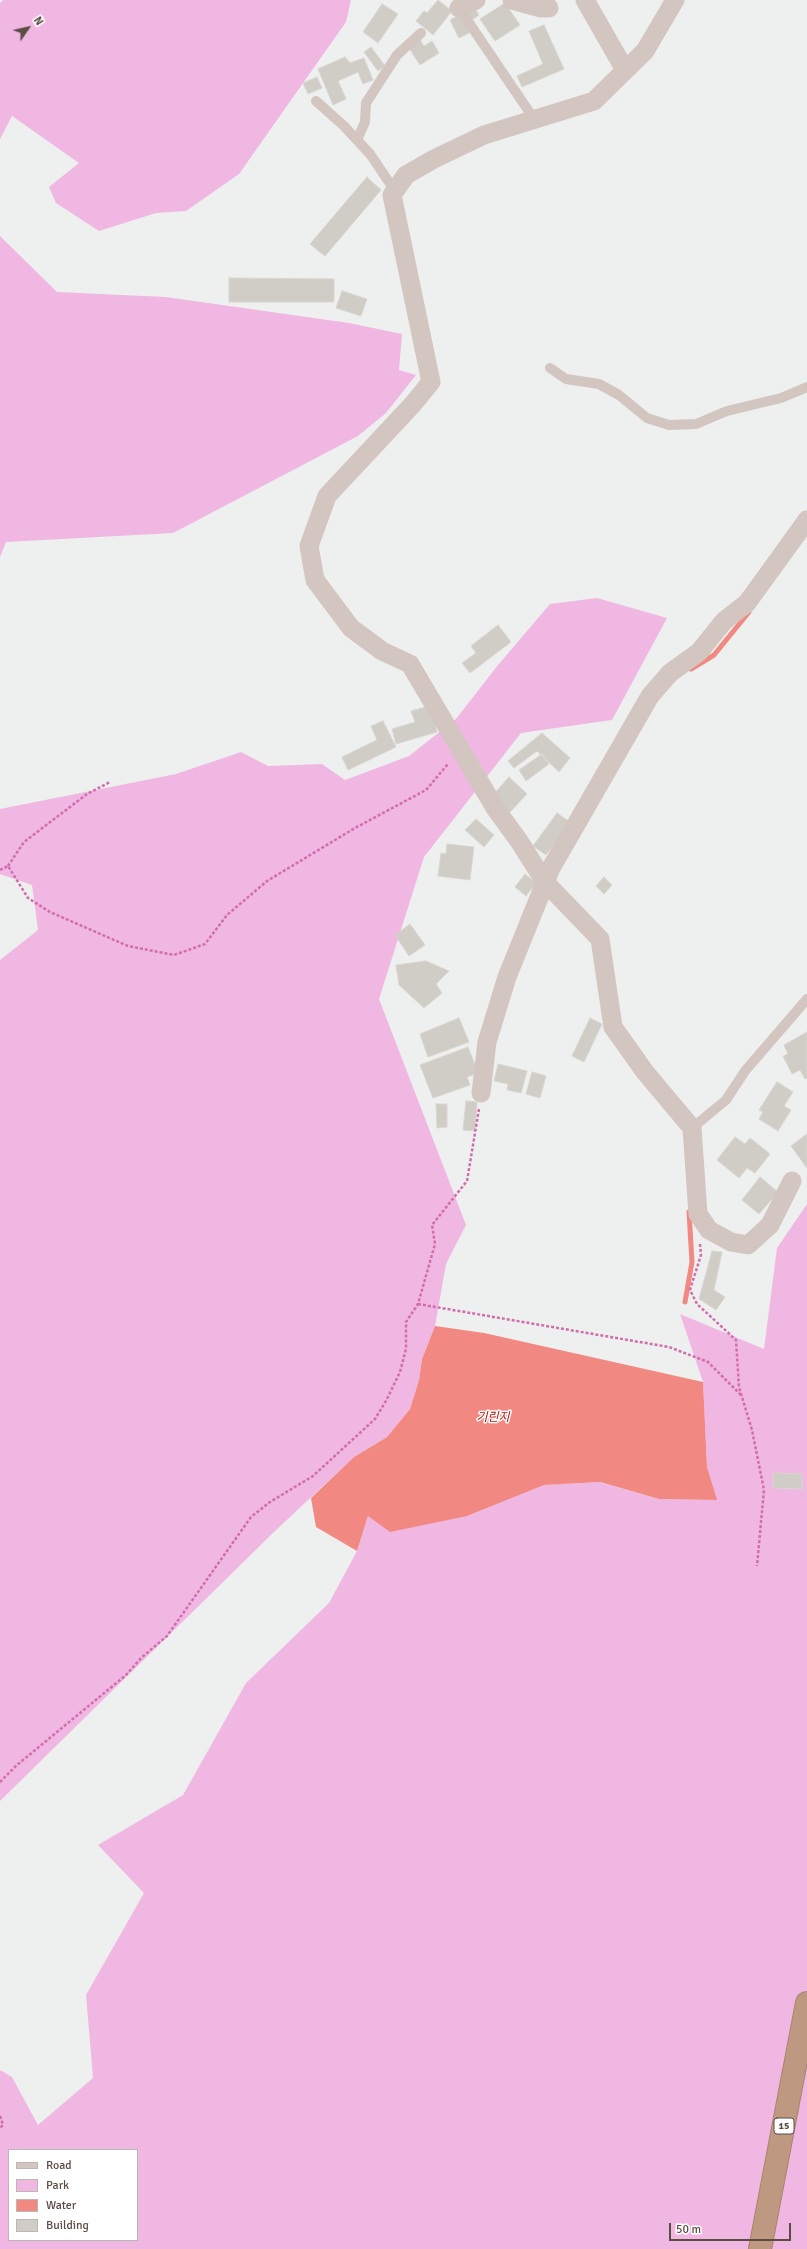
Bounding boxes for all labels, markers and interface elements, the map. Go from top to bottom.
north arrow [8,8,48,48]
text: N [31,14,46,28]
water label: 기린지 [476,1411,510,1425]
road number: 15 [774,2118,794,2134]
legend [8,2149,138,2241]
text: Road [46,2158,72,2173]
text: Park [46,2178,69,2193]
text: Water [46,2198,76,2213]
scale bar [671,2215,793,2241]
text: Building [46,2218,89,2233]
text: 50 m [676,2222,701,2237]

